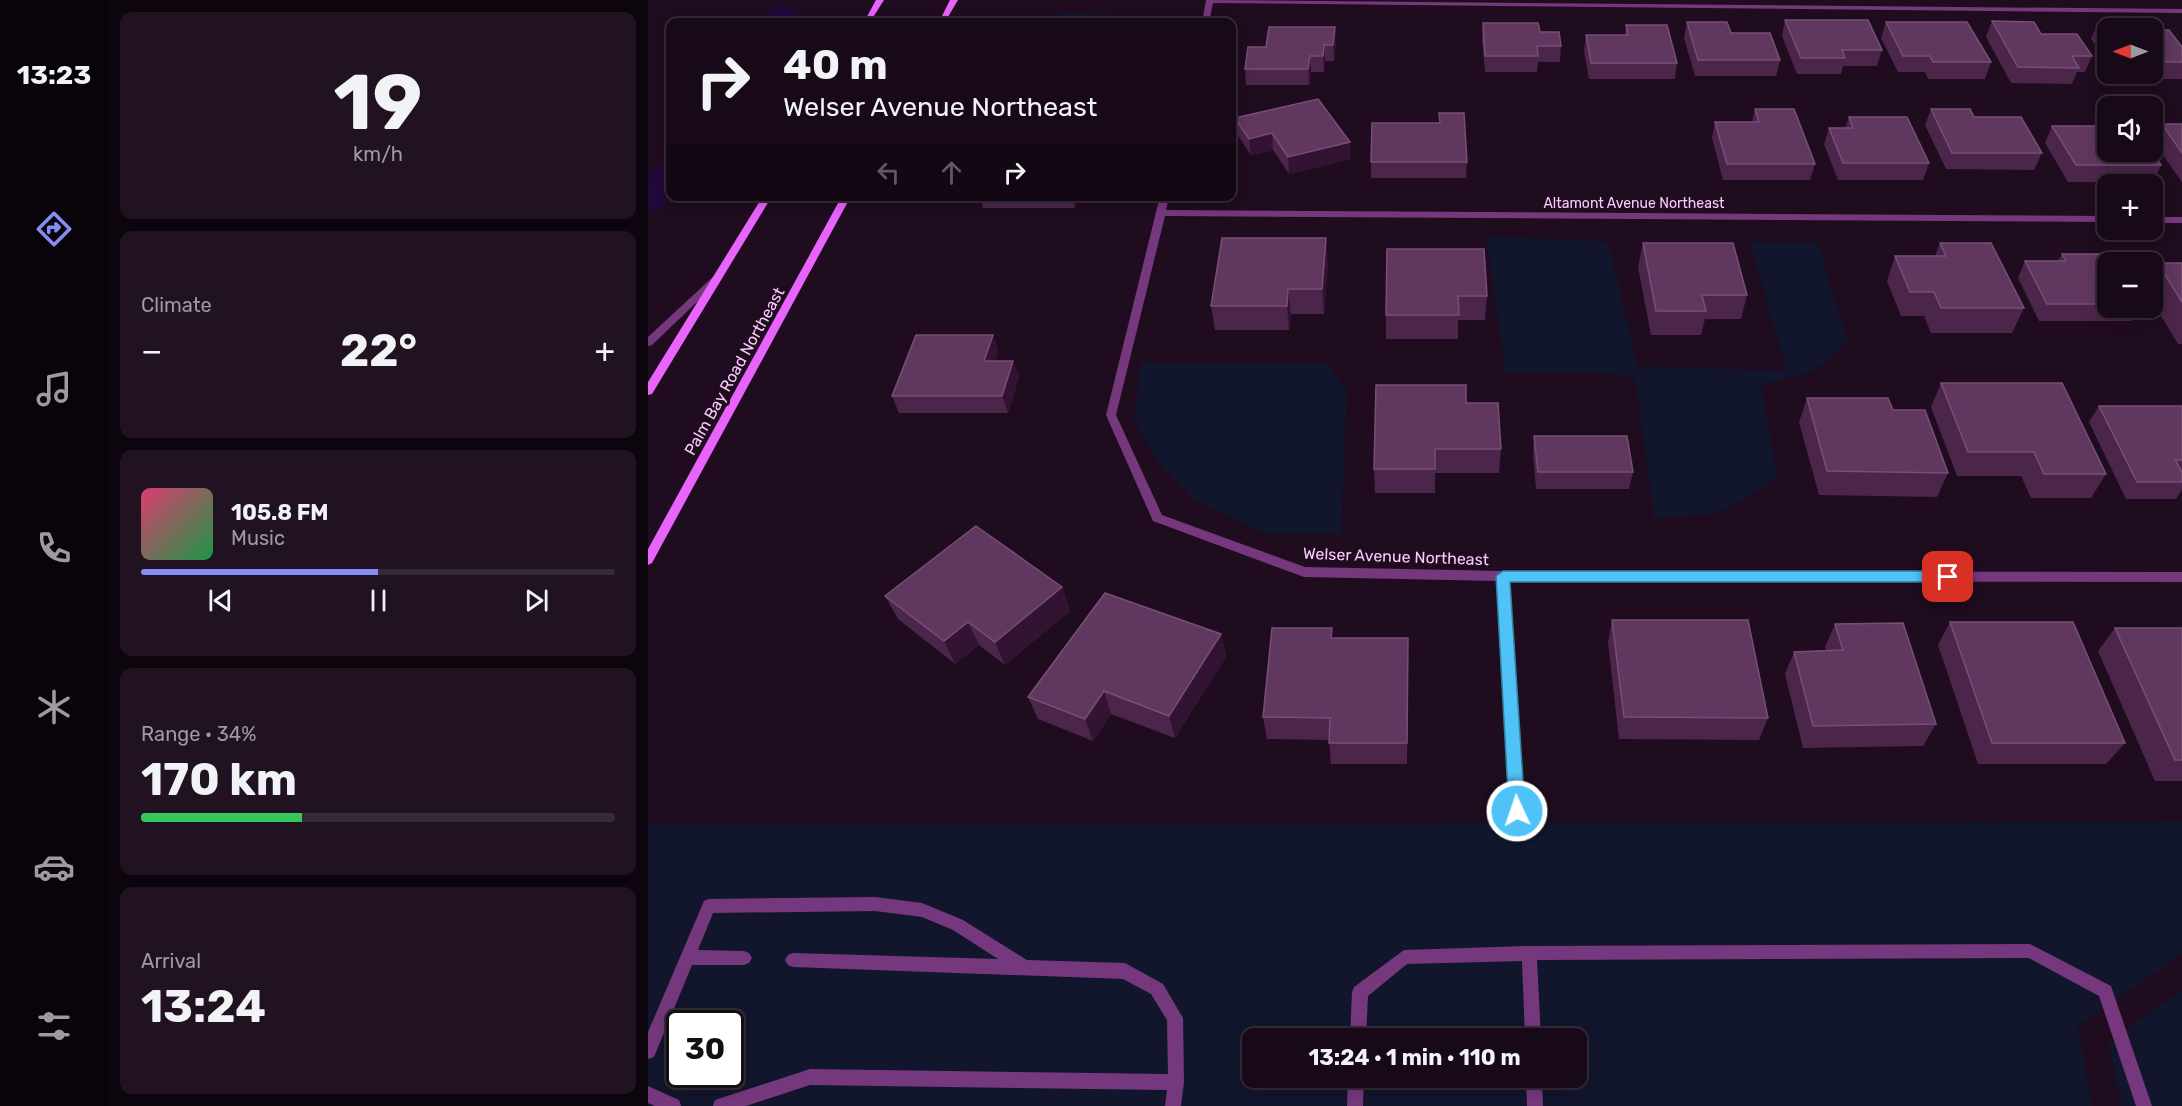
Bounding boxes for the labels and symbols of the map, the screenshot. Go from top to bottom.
north arrow [2097,18,2163,84]
street label: Altamont Avenue Northeast [1543,195,1725,212]
street label: Palm Bay Road Northeast [680,284,789,459]
street label: Welser Avenue Northeast [1303,544,1489,569]
pin [1922,551,1973,602]
position arrow [1485,779,1549,843]
speed limit sign: 30 [666,1010,744,1088]

